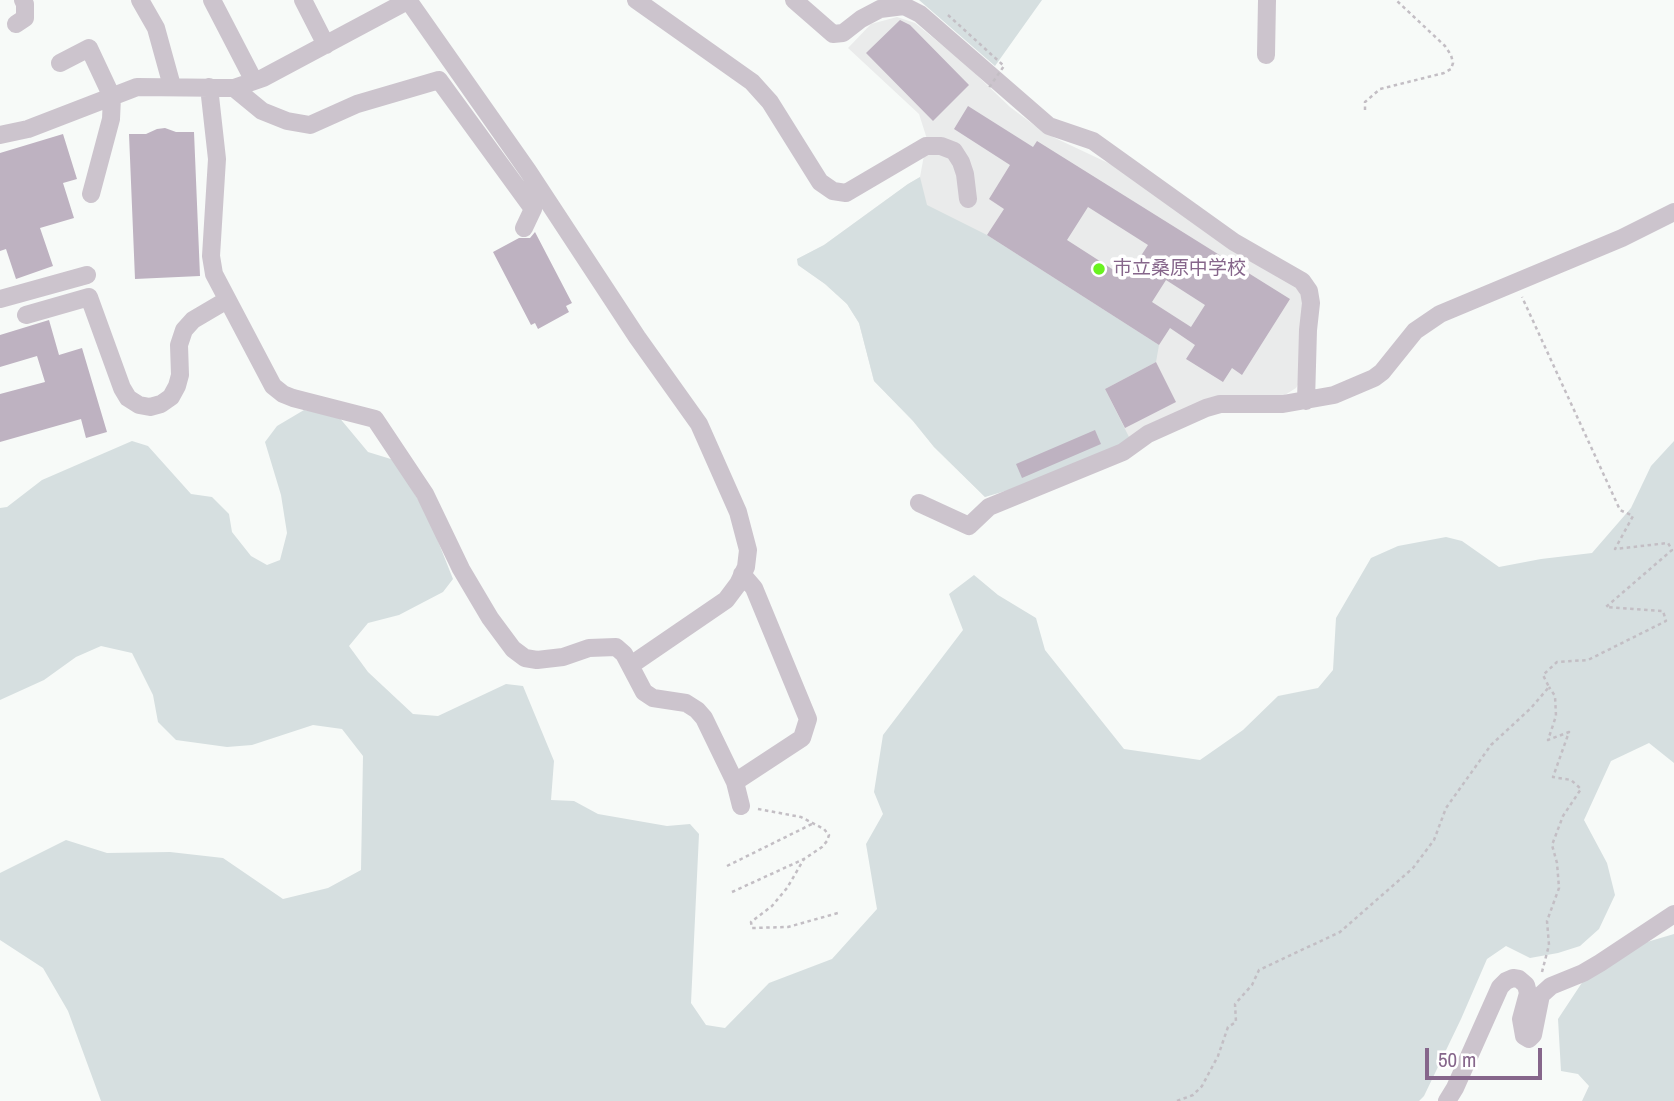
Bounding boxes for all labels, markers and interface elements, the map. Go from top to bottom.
place label: 市立桑原中学校 [1113,258,1246,280]
marker: 市立桑原中学校 [1091,261,1107,277]
scale bar [1429,1034,1546,1078]
text: 50 m [1438,1045,1476,1074]

